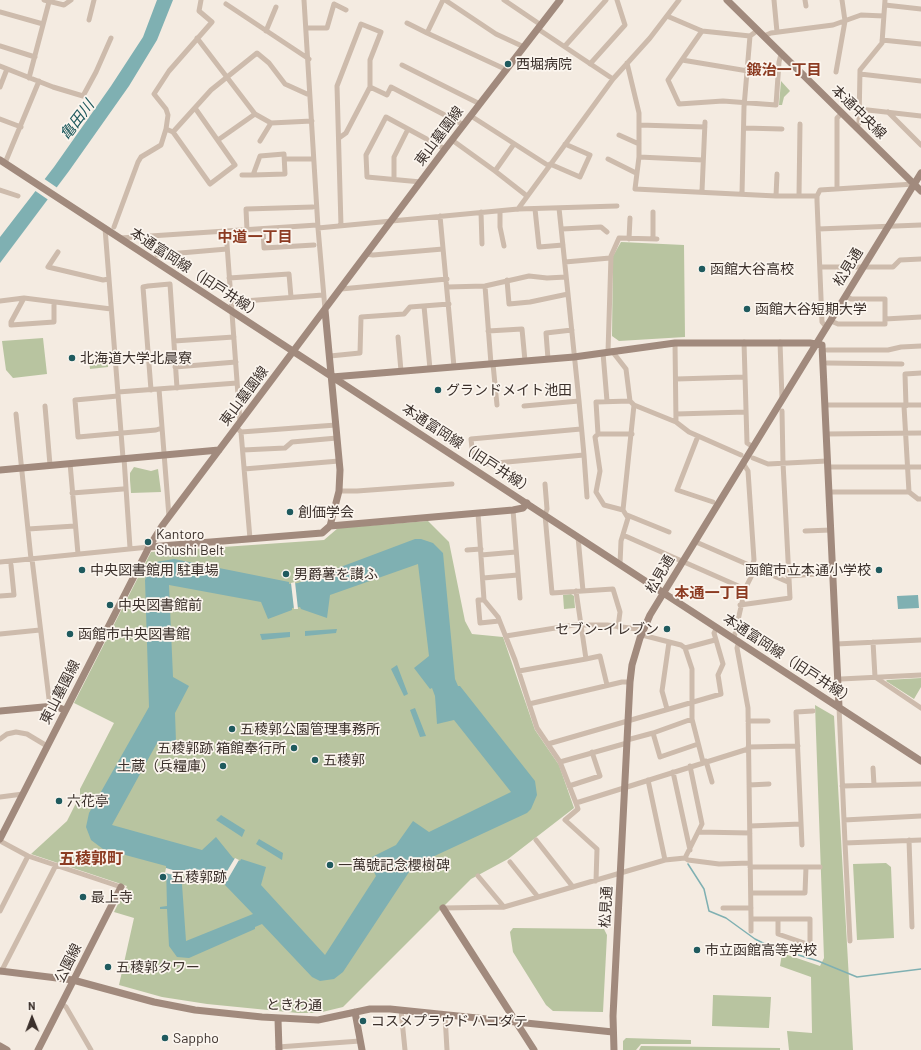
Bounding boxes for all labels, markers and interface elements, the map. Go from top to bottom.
place label: 西堀病院 [516,56,572,72]
marker: 西堀病院 [503,59,513,69]
district label: 鍛治一丁目 [747,61,821,79]
street label: 本通中央線 [828,82,890,142]
water label: 亀田川 [56,97,98,143]
street label: 東山墓園線 [411,103,467,169]
street label: 本通富岡線（旧戸井線） [127,224,265,322]
district label: 中道一丁目 [218,228,292,246]
street label: 松見通 [830,245,866,289]
place label: 函館大谷高校 [710,261,794,277]
marker: 函館大谷高校 [697,264,707,274]
place label: 函館大谷短期大学 [755,301,867,317]
marker: 函館大谷短期大学 [742,304,752,314]
place label: 北海道大学北晨寮 [80,350,192,366]
marker: 北海道大学北晨寮 [67,353,77,363]
street label: 東山墓園線 [216,363,272,429]
place label: グランドメイト池田 [446,382,572,398]
marker: グランドメイト池田 [433,385,443,395]
street label: 本通富岡線（旧戸井線） [399,400,537,498]
place label: 創価学会 [298,504,354,520]
marker: 創価学会 [285,507,295,517]
place label: Kantoro Shushi Belt [156,526,224,558]
marker: Kantoro Shushi Belt [143,537,153,547]
street label: 松見通 [642,552,678,596]
place label: 中央図書館用 駐車場 [90,562,219,578]
place label: 函館市立本通小学校 [745,562,871,578]
marker: 中央図書館用 駐車場 [77,565,87,575]
marker: 函館市立本通小学校 [874,565,884,575]
place label: 男爵薯を讃ふ [294,566,378,582]
marker: 男爵薯を讃ふ [281,569,291,579]
district label: 本通一丁目 [675,584,749,602]
place label: 中央図書館前 [118,597,202,613]
marker: 中央図書館前 [105,600,115,610]
street label: 本通富岡線（旧戸井線） [720,610,858,708]
place label: セブン-イレブン [555,621,659,637]
marker: セブン-イレブン [662,624,672,634]
place label: 函館市中央図書館 [78,626,190,642]
marker: 函館市中央図書館 [65,629,75,639]
street label: 東山墓園線 [37,657,83,727]
place label: 五稜郭公園管理事務所 [240,721,380,737]
marker: 五稜郭公園管理事務所 [227,724,237,734]
place label: 五稜郭跡 箱館奉行所 [157,740,286,756]
marker: 五稜郭跡 箱館奉行所 [289,743,299,753]
place label: 五稜郭 [323,752,365,768]
marker: 五稜郭 [310,755,320,765]
place label: 土蔵（兵糧庫） [117,758,215,774]
marker: 土蔵（兵糧庫） [218,761,228,771]
place label: 六花亭 [67,793,109,809]
marker: 六花亭 [54,796,64,806]
district label: 五稜郭町 [59,849,123,869]
place label: 一萬號記念櫻樹碑 [338,857,450,873]
marker: 一萬號記念櫻樹碑 [325,860,335,870]
place label: 五稜郭跡 [171,869,227,885]
marker: 五稜郭跡 [158,872,168,882]
street label: 松見通 [597,886,615,928]
place label: 最上寺 [91,889,133,905]
marker: 最上寺 [78,892,88,902]
street label: 公園線 [51,940,85,986]
place label: 市立函館高等学校 [705,942,817,958]
marker: 市立函館高等学校 [692,945,702,955]
place label: 五稜郭タワー [116,959,200,975]
marker: 五稜郭タワー [103,962,113,972]
street label: ときわ通 [266,996,322,1014]
north arrow [12,998,52,1038]
text: N [28,999,36,1012]
place label: コスメプラウド ハコダテ [371,1013,528,1029]
marker: コスメプラウド ハコダテ [358,1016,368,1026]
place label: Sappho [173,1030,219,1046]
marker: Sappho [160,1033,170,1043]

